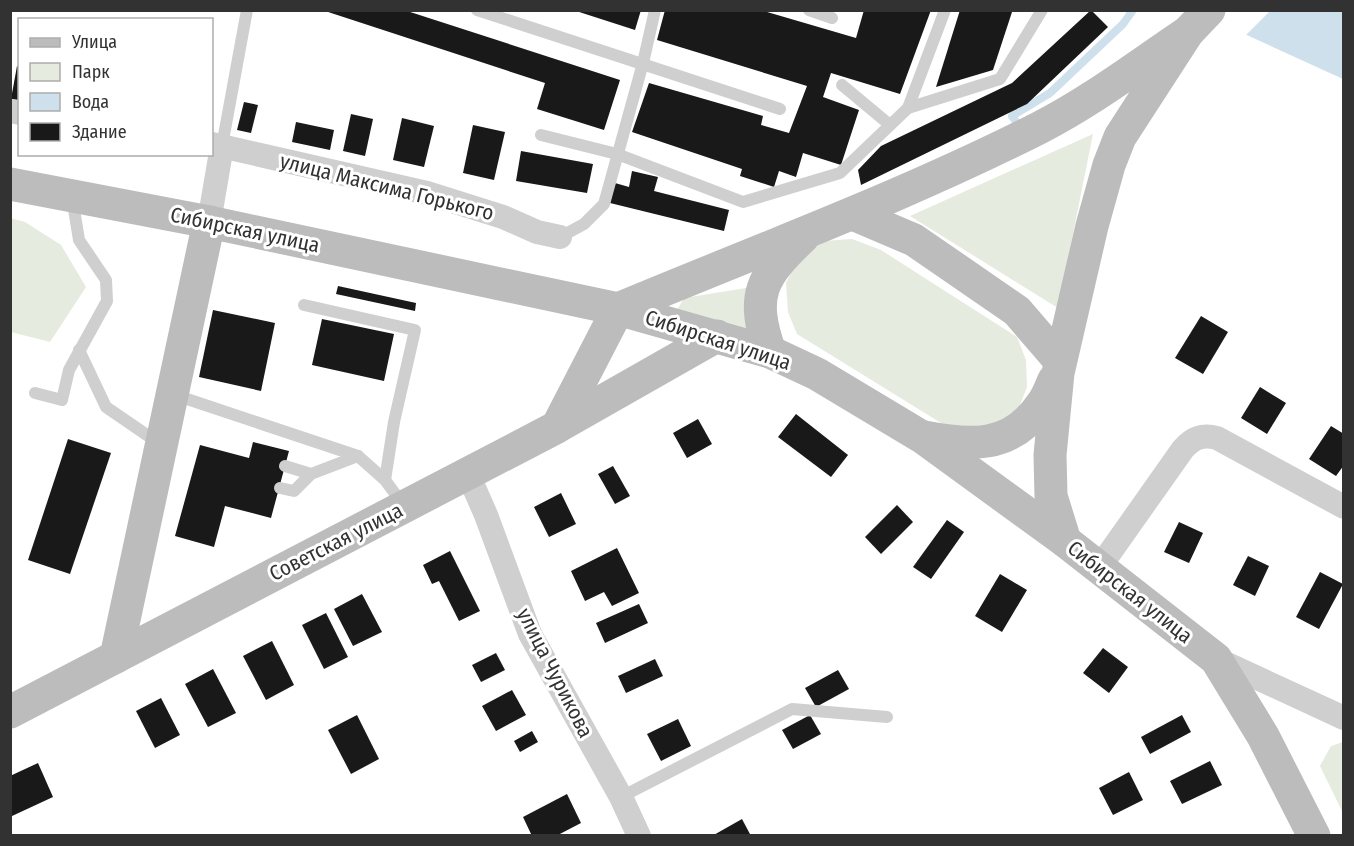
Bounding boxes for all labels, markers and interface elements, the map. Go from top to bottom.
legend [18,18,213,156]
text: Улица [71,31,117,53]
text: Парк [72,61,110,83]
text: Вода [72,91,109,113]
text: Здание [72,121,127,143]
street label: улица Максима Горького [277,148,497,226]
street label: Сибирская улица [168,202,322,258]
street label: Сибирская улица [642,304,794,376]
street label: Советская улица [265,497,407,587]
street label: Сибирская улица [1062,535,1198,649]
street label: улица Чурикова [511,604,599,742]

